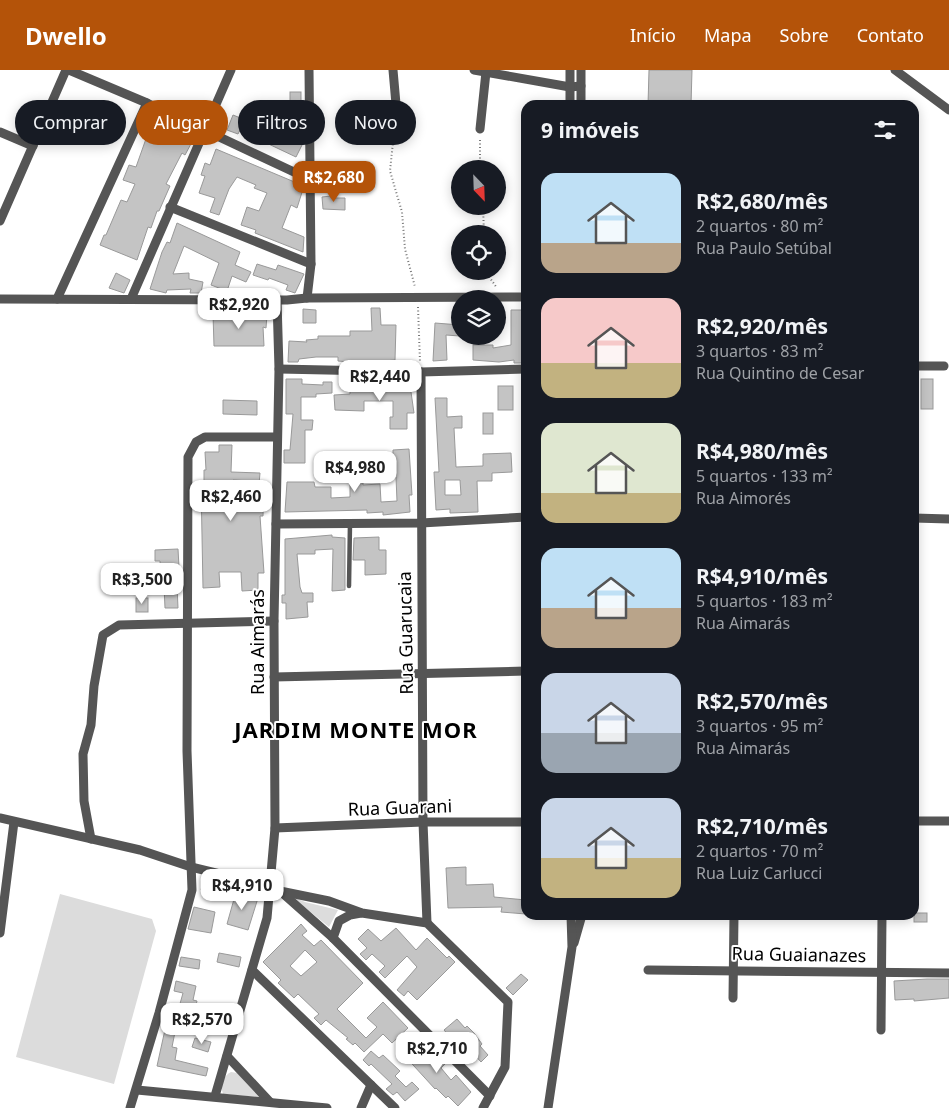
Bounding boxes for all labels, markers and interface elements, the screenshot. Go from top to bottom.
text: Dwello [25,19,107,52]
text: Início [630,23,676,47]
text: Mapa [704,23,752,47]
text: Sobre [780,23,829,47]
text: Contato [857,23,924,47]
chip: Comprar [15,100,126,145]
chip: Alugar [136,100,228,145]
chip: Filtros [238,100,325,145]
chip: Novo [335,100,416,145]
text: 9 imóveis [541,116,639,144]
icon: filters [871,116,899,144]
pin: R$2,680 [288,160,380,203]
north arrow [451,160,506,215]
map controls [451,160,506,345]
text: R$2,680 [304,166,364,188]
text: R$2,680/mês [696,187,828,215]
icon: home [581,193,641,253]
text: 2 quartos · 80 m² [696,215,823,237]
button: locate [451,225,506,280]
text: Rua Paulo Setúbal [696,237,832,259]
pin: R$2,920 [193,288,285,330]
button: layers [451,290,506,345]
text: R$2,920 [209,293,269,315]
text: R$2,920/mês [696,312,828,340]
icon: home [581,318,641,378]
text: 3 quartos · 83 m² [696,340,823,362]
pin: R$2,440 [334,360,426,402]
text: Rua Quintino de Cesar [696,362,864,384]
text: R$2,440 [350,365,410,387]
text: R$4,980/mês [696,437,828,465]
icon: home [581,443,641,503]
pin: R$4,980 [309,450,401,493]
text: R$4,980 [325,456,385,478]
text: 5 quartos · 133 m² [696,465,833,487]
pin: R$2,460 [185,480,277,522]
text: R$2,460 [201,485,261,507]
text: Rua Aimorés [696,487,791,509]
pin: R$3,500 [96,562,188,605]
text: R$4,910/mês [696,562,828,590]
text: R$3,500 [112,568,172,590]
icon: home [581,568,641,628]
street label: Rua Guarucaia [392,571,418,695]
street label: Rua Aimarás [245,589,269,695]
text: 5 quartos · 183 m² [696,590,833,612]
text: Rua Aimarás [696,612,790,634]
text: R$2,570/mês [696,687,828,715]
icon: home [581,693,641,753]
district label: JARDIM MONTE MOR [232,714,478,744]
text: 3 quartos · 95 m² [696,715,823,737]
text: Rua Aimarás [696,737,790,759]
street label: Rua Guarani [347,793,453,821]
text: R$2,710/mês [696,812,828,840]
icon: home [581,818,641,878]
text: 2 quartos · 70 m² [696,840,823,862]
text: Rua Luiz Carlucci [696,862,822,884]
pin: R$4,910 [196,868,288,911]
text: R$4,910 [212,874,272,896]
street label: Rua Guaianazes [732,941,867,967]
pin: R$2,570 [156,1002,248,1045]
text: R$2,570 [172,1008,232,1030]
pin: R$2,710 [391,1032,483,1074]
text: R$2,710 [407,1037,467,1059]

